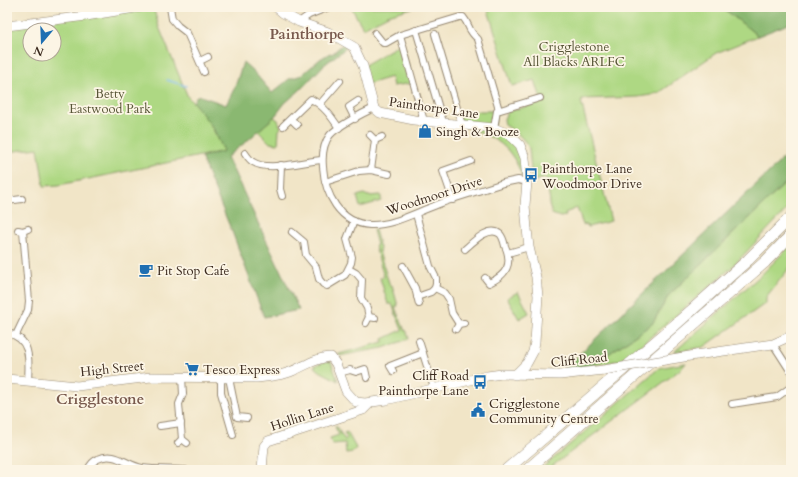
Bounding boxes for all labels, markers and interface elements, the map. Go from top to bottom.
north arrow [22,22,62,62]
district label: Painthorpe [270,24,344,44]
park label: Crigglestone All Blacks ARLFC [523,38,625,71]
text: N [32,42,46,60]
park label: Betty Eastwood Park [69,85,151,118]
street label: Painthorpe Lane [388,93,480,123]
shop icon: Singh & Booze [417,123,433,139]
place label: Singh & Booze [436,123,519,141]
place label: Painthorpe Lane Woodmoor Drive [541,160,642,193]
bus stop icon: Painthorpe Lane Woodmoor Drive [523,167,539,183]
street label: Woodmoor Drive [383,172,485,220]
cafe icon: Pit Stop Cafe [138,262,154,278]
place label: Pit Stop Cafe [157,262,230,280]
street label: Cliff Road [550,348,608,372]
street label: High Street [79,357,145,381]
supermarket icon: Tesco Express [184,361,200,377]
place label: Tesco Express [203,361,280,379]
place label: Cliff Road Painthorpe Lane [379,367,469,400]
bus stop icon: Cliff Road Painthorpe Lane [472,374,488,390]
district label: Crigglestone [56,389,144,409]
place label: Crigglestone Community Centre [489,395,599,428]
street label: Hollin Lane [268,398,336,436]
public building icon: Crigglestone Community Centre [470,402,486,418]

